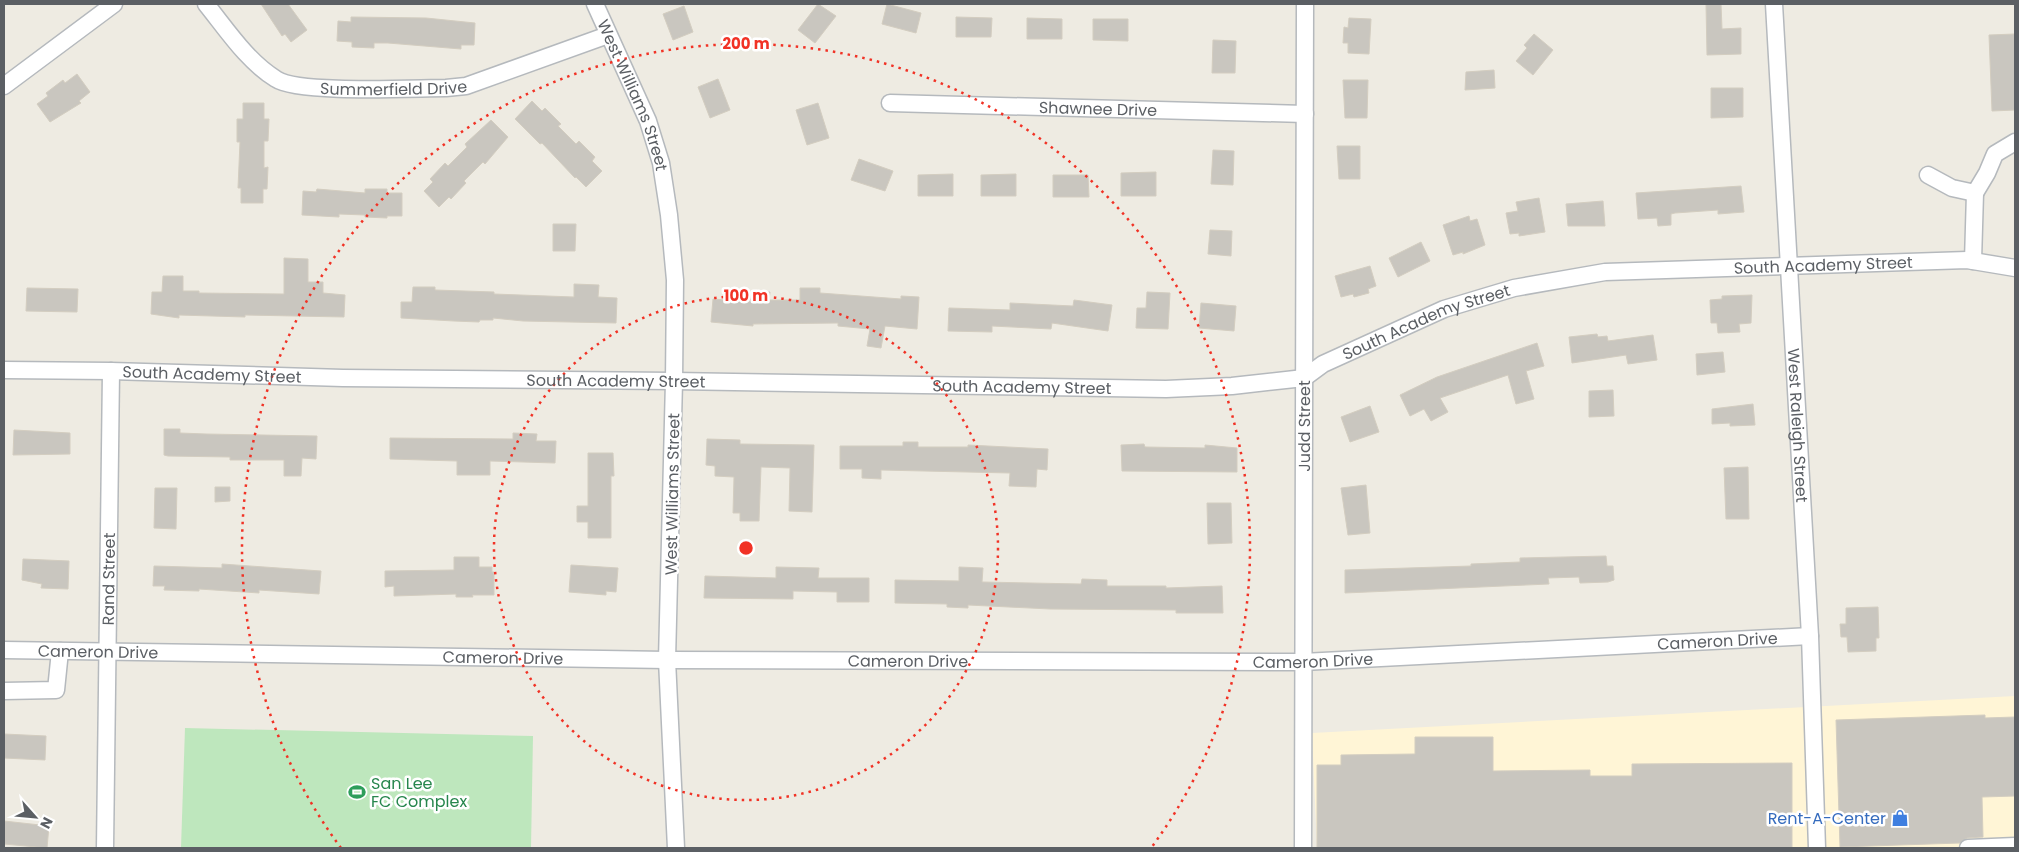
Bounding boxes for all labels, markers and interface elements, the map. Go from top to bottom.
street label: West Williams Street [591,16,673,173]
text: 200 m [722,33,770,54]
street label: Summerfield Drive [319,75,468,101]
street label: Shawnee Drive [1039,96,1157,122]
street label: South Academy Street [1733,251,1913,280]
street label: South Academy Street [1339,279,1513,366]
text: 100 m [724,285,768,306]
street label: West Raleigh Street [1782,348,1813,503]
street label: South Academy Street [122,360,302,389]
street label: South Academy Street [526,369,706,394]
street label: South Academy Street [932,374,1112,400]
street label: Judd Street [1293,380,1316,472]
street label: West Williams Street [660,413,685,575]
street label: Rand Street [97,532,121,626]
centre of rings [737,539,755,557]
street label: Cameron Drive [1657,627,1778,656]
street label: Cameron Drive [38,640,158,664]
street label: Cameron Drive [443,646,563,670]
street label: Cameron Drive [1253,647,1374,674]
street label: Cameron Drive [848,650,968,673]
place label: San Lee FC Complex [371,772,467,813]
sports icon: San Lee FC Complex [347,782,367,802]
north arrow [10,792,60,842]
place label: Rent-A-Center [1768,807,1886,830]
shop icon: Rent-A-Center [1890,808,1910,828]
text: N [35,814,58,832]

